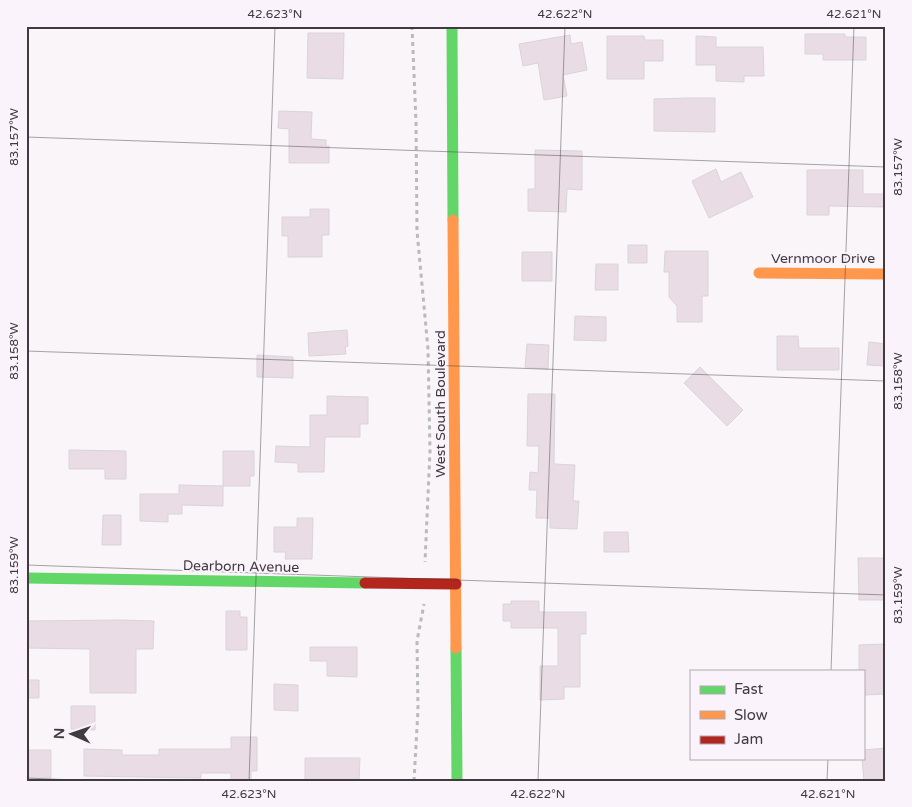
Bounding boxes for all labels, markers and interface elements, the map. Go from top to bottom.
text: 42.623°N [248,7,302,21]
text: 42.622°N [538,7,592,21]
text: 42.621°N [827,7,881,21]
text: 83.157°W [7,108,21,166]
text: 83.157°W [891,138,905,196]
street label: Vernmoor Drive [771,250,875,267]
text: 83.158°W [7,322,21,380]
street label: West South Boulevard [432,330,449,478]
text: 83.158°W [891,352,905,410]
text: 83.159°W [7,536,21,594]
street label: Dearborn Avenue [183,557,299,576]
text: 83.159°W [891,566,905,624]
legend [690,670,864,760]
text: Fast [734,680,764,698]
text: Slow [734,706,768,724]
north arrow [48,710,98,760]
text: N [51,728,68,739]
text: Jam [734,730,763,748]
text: 42.623°N [222,787,276,801]
text: 42.622°N [511,787,565,801]
text: 42.621°N [801,787,855,801]

